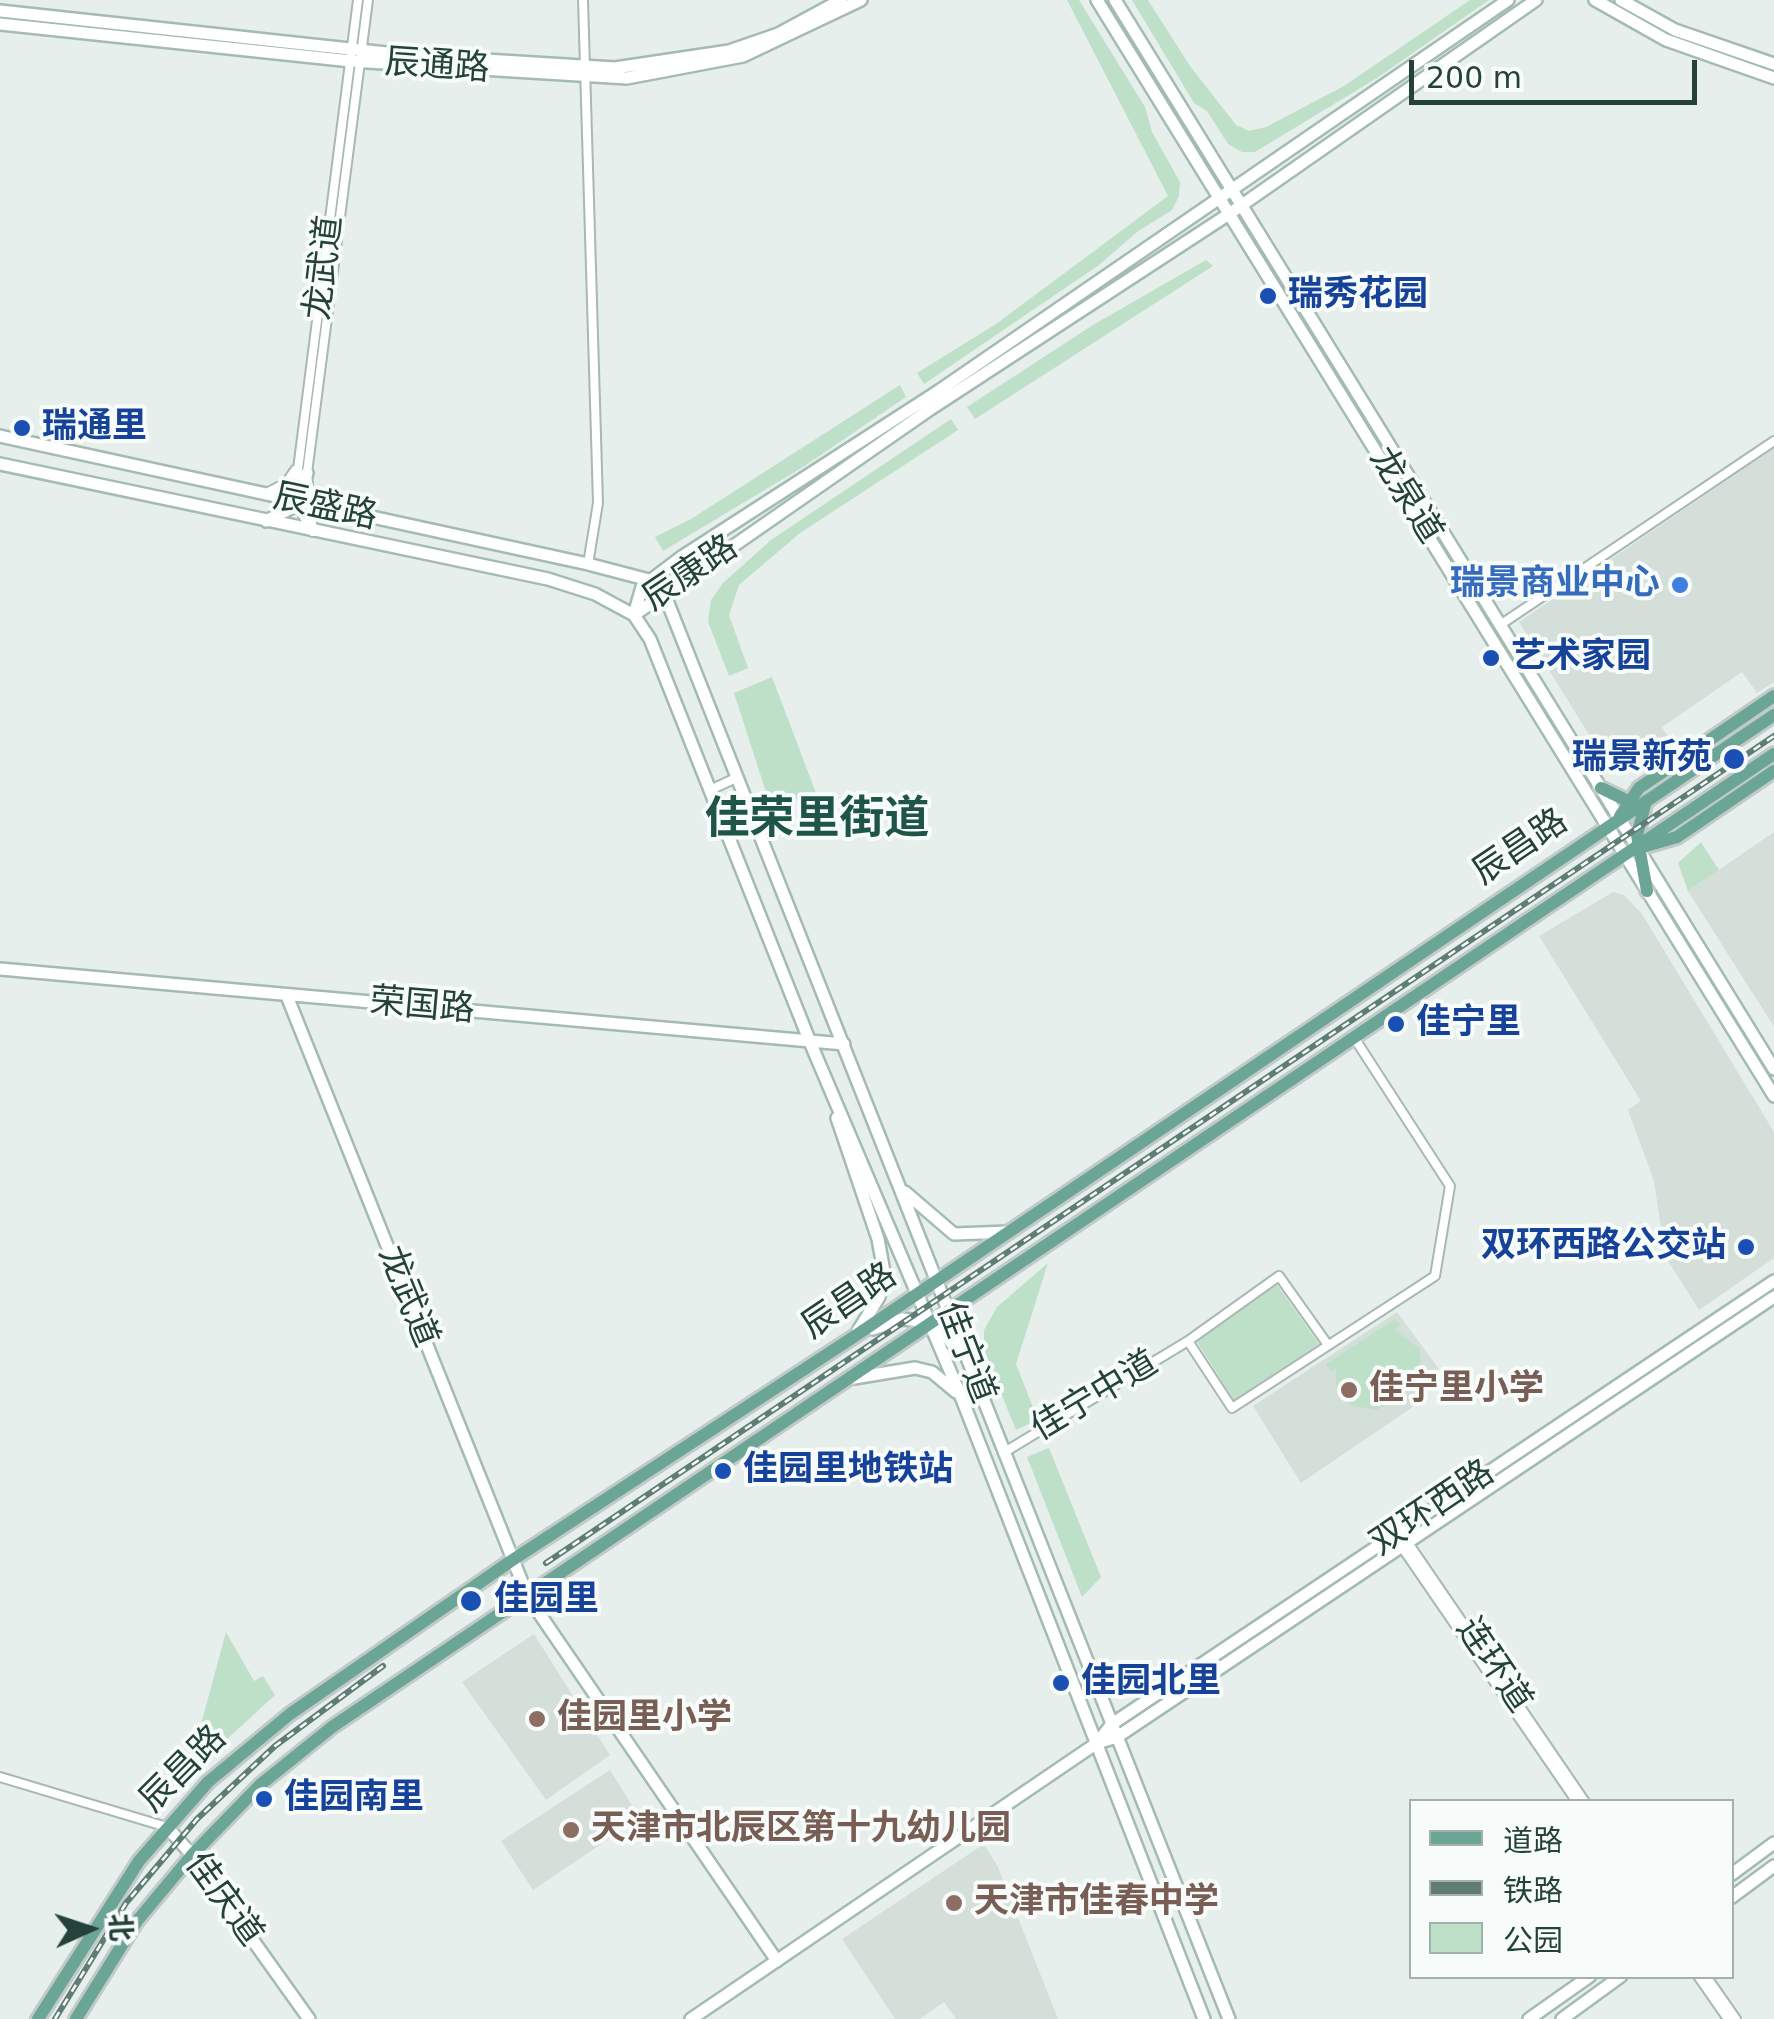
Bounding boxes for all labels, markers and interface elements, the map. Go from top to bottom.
scale bar [1414,40,1702,102]
street label: 辰通路 [383,42,491,92]
text: 200 m [1426,60,1522,95]
street label: 龙武道 [298,213,352,323]
place label: 瑞秀花园 [1288,275,1428,317]
marker: 瑞秀花园 [1257,285,1279,307]
place label: 瑞通里 [42,407,147,449]
marker: 瑞通里 [11,417,33,439]
street label: 龙泉道 [1359,440,1451,552]
street label: 辰盛路 [269,477,381,539]
street label: 辰康路 [636,527,746,621]
place label: 瑞景商业中心 [1450,564,1660,606]
marker: 瑞景商业中心 [1669,574,1691,596]
place label: 艺术家园 [1511,637,1651,679]
marker: 艺术家园 [1480,647,1502,669]
place label: 瑞景新苑 [1572,738,1712,780]
marker: 瑞景新苑 [1721,746,1747,772]
district label: 佳荣里街道 [705,794,929,848]
street label: 辰昌路 [1466,801,1576,895]
street label: 荣国路 [368,982,476,1032]
place label: 佳宁里 [1416,1003,1521,1045]
marker: 佳宁里 [1385,1013,1407,1035]
place label: 双环西路公交站 [1481,1226,1726,1268]
marker: 双环西路公交站 [1735,1236,1757,1258]
street label: 龙武道 [368,1240,446,1354]
street label: 辰昌路 [795,1255,905,1349]
street label: 佳宁道 [927,1296,1003,1410]
street label: 佳宁中道 [1024,1343,1166,1451]
place label: 佳宁里小学 [1369,1369,1544,1411]
marker: 佳宁里小学 [1338,1379,1360,1401]
place label: 佳园里地铁站 [743,1450,953,1492]
street label: 双环西路 [1363,1452,1503,1566]
marker: 佳园里地铁站 [712,1460,734,1482]
place label: 佳园里 [494,1580,599,1622]
marker: 佳园里 [458,1588,484,1614]
street label: 连环道 [1446,1611,1540,1721]
place label: 佳园北里 [1081,1662,1221,1704]
marker: 佳园北里 [1050,1672,1072,1694]
place label: 佳园里小学 [557,1698,732,1740]
marker: 佳园里小学 [526,1708,548,1730]
street label: 辰昌路 [132,1718,236,1822]
place label: 佳园南里 [284,1778,424,1820]
marker: 佳园南里 [253,1788,275,1810]
legend [1409,1799,1734,1979]
place label: 天津市北辰区第十九幼儿园 [591,1809,1011,1851]
marker: 天津市北辰区第十九幼儿园 [560,1819,582,1841]
text: 道路 [1503,1823,1563,1858]
street label: 佳庆道 [175,1845,271,1955]
text: 铁路 [1503,1873,1563,1908]
north arrow [40,1879,140,1979]
place label: 天津市佳春中学 [974,1882,1219,1924]
marker: 天津市佳春中学 [943,1892,965,1914]
text: 北 [103,1913,138,1942]
text: 公园 [1503,1923,1563,1958]

